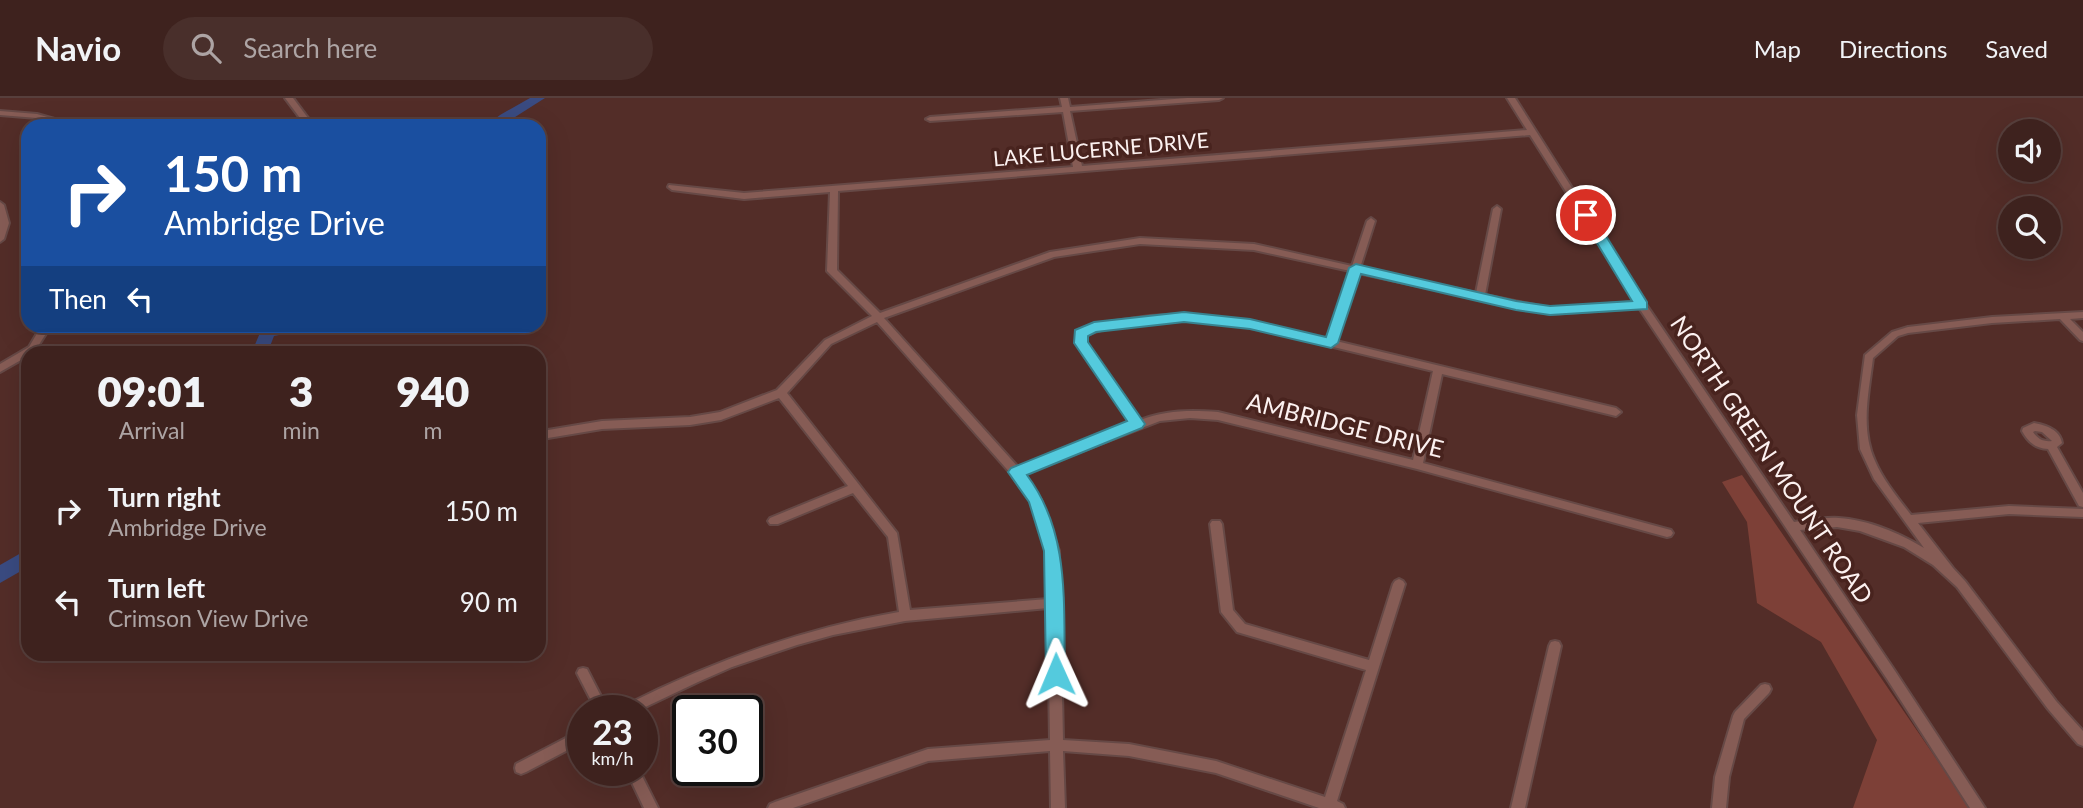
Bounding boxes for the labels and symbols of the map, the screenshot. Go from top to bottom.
street label: LAKE LUCERNE DRIVE [992,127,1210,170]
pin [1556,185,1616,245]
street label: NORTH GREEN MOUNT ROAD [1665,310,1879,608]
street label: AMBRIDGE DRIVE [1244,386,1447,463]
position arrow [1019,637,1093,711]
speed limit sign: 30 [672,695,763,786]

